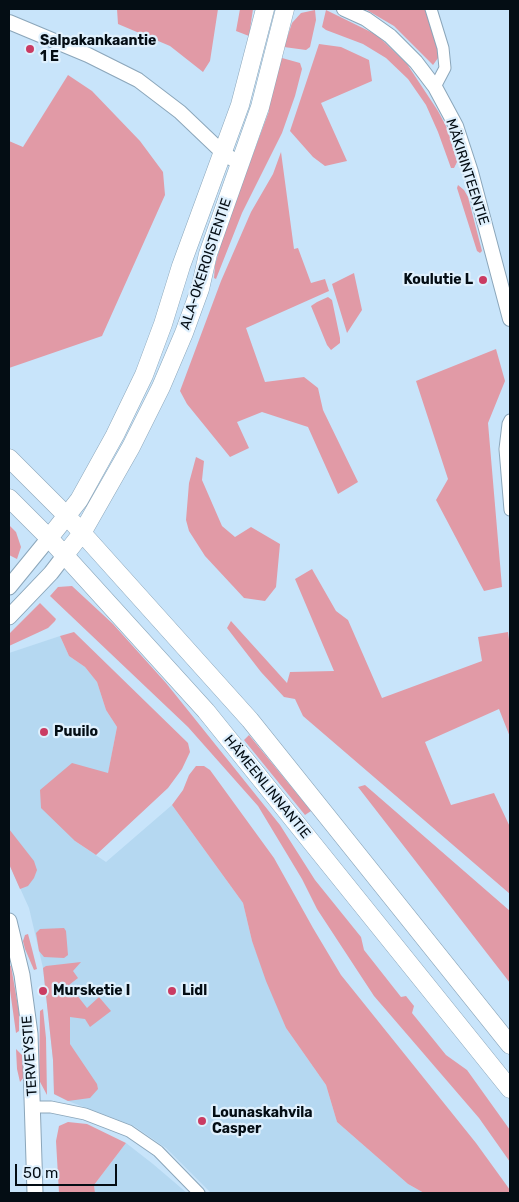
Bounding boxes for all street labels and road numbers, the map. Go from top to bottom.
street label: MÄKIRINTEENTIE [442,117,492,227]
street label: ALA-OKEROISTENTIE [177,196,235,332]
street label: HÄMEENLINNANTIE [220,732,314,842]
street label: TERVEYSTIE [19,1015,41,1097]

